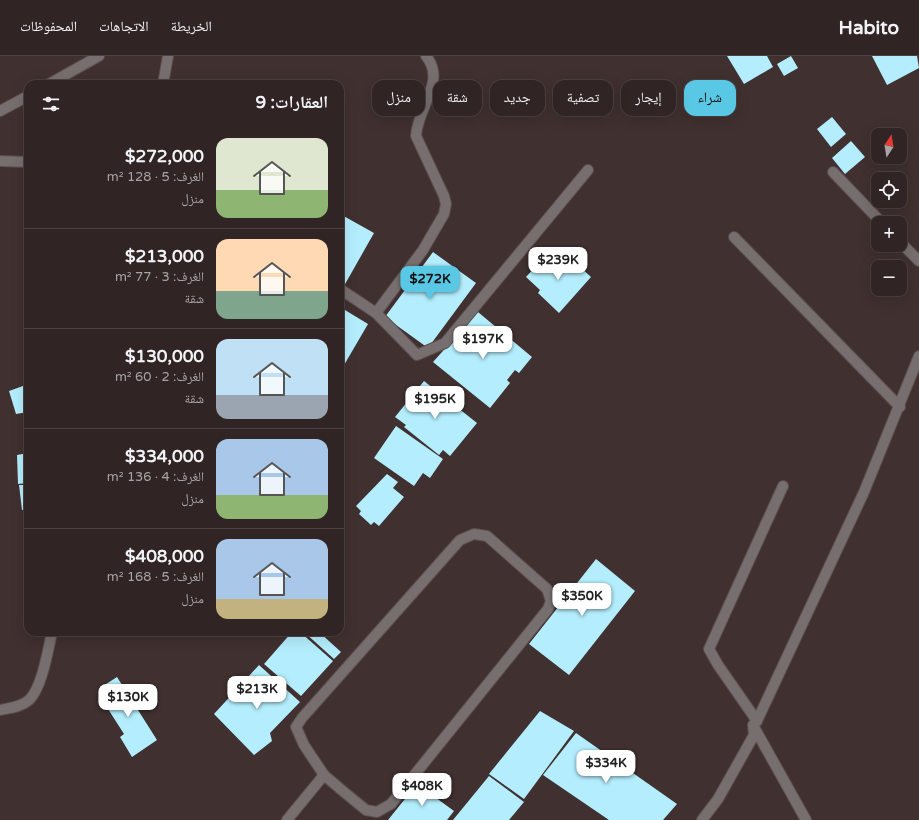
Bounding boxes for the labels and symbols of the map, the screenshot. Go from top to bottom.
north arrow [871,128,907,164]
pin: $239K [530,247,586,281]
pin: $272K [402,266,458,300]
pin: $197K [455,326,511,360]
pin: $195K [407,386,463,420]
pin: $350K [554,583,610,617]
pin: $213K [229,676,285,710]
pin: $130K [100,684,156,718]
pin: $334K [578,750,634,784]
pin: $408K [394,773,450,807]

